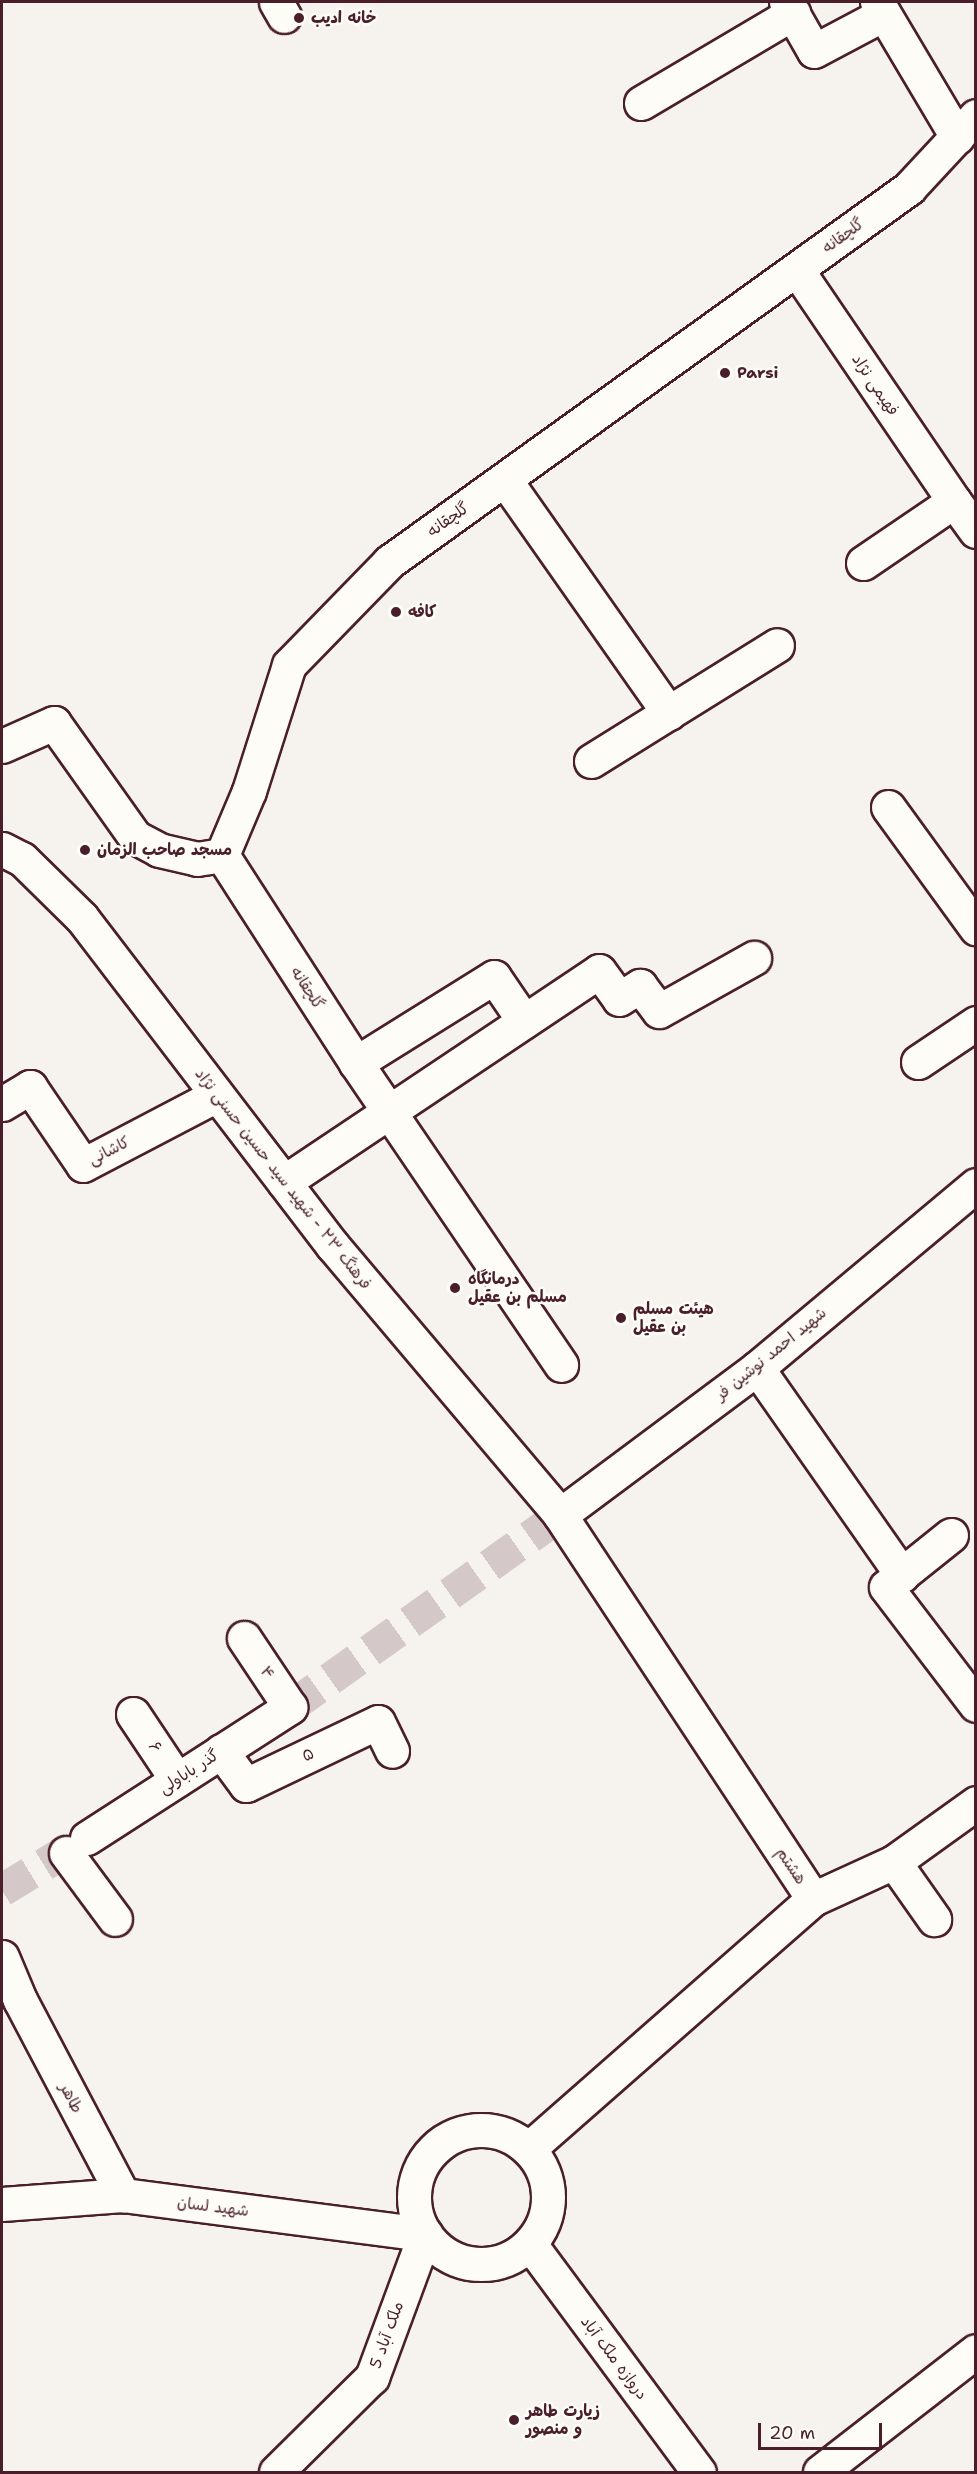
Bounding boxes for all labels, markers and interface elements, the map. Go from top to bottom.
place label: خانه ادیب [311,8,376,28]
marker: خانه ادیب [292,11,306,25]
street label: گلچقانه [818,214,868,258]
street label: فهیمی نژاد [847,351,903,419]
place label: Parsi [737,363,779,383]
marker: Parsi [718,366,732,380]
street label: گلچقانه [423,499,473,541]
place label: کافه [408,602,436,622]
marker: کافه [389,605,403,619]
place label: مسجد صاحب الزمان [97,840,232,860]
marker: مسجد صاحب الزمان [78,843,92,857]
street label: گلچقانه [286,963,328,1013]
street label: فرهنگ ۲۳ - شهید سید حسین حسنی نژاد [191,1065,375,1293]
street label: کاشانی [85,1133,133,1169]
place label: درمانگاه مسلم بن عقیل [468,1269,567,1307]
marker: درمانگاه مسلم بن عقیل [446,1279,464,1297]
place label: هیئت مسلم بن عقیل [633,1299,714,1337]
street label: شهید احمد نوشین فر [712,1303,830,1405]
marker: هیئت مسلم بن عقیل [614,1311,628,1325]
street label: ۴ [256,1663,278,1683]
street label: ۶ [144,1738,166,1756]
street label: ۵ [299,1744,317,1766]
street label: گذر باباولی [155,1746,223,1798]
street label: هشتم [772,1844,810,1888]
street label: طاهر [55,2080,87,2116]
street label: شهید لسان [176,2193,250,2221]
street label: ملک آباد 5 [366,2299,408,2371]
street label: دروازه ملک آباد [576,2312,652,2404]
place label: زیارت طاهر و منصور [526,2401,600,2439]
scale bar [761,2411,886,2449]
marker: زیارت طاهر و منصور [507,2413,521,2427]
text: 20 m [769,2421,815,2445]

